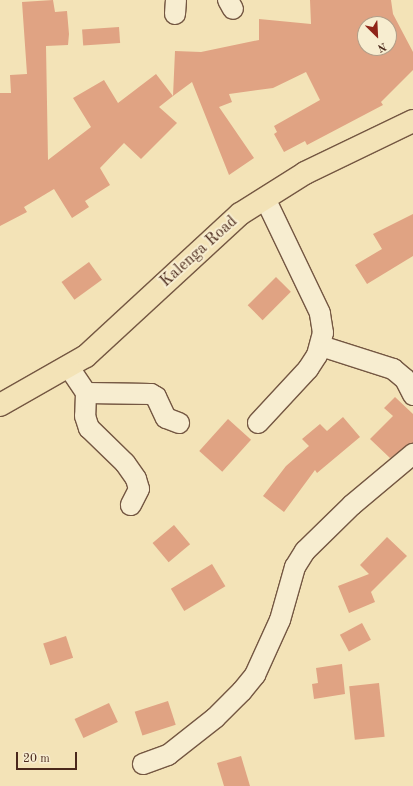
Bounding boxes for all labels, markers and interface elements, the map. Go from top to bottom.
north arrow [357,16,397,56]
text: N [376,40,388,53]
street label: Kalenga Road [157,212,241,292]
scale bar [18,744,79,770]
text: 20 m [23,753,50,765]

